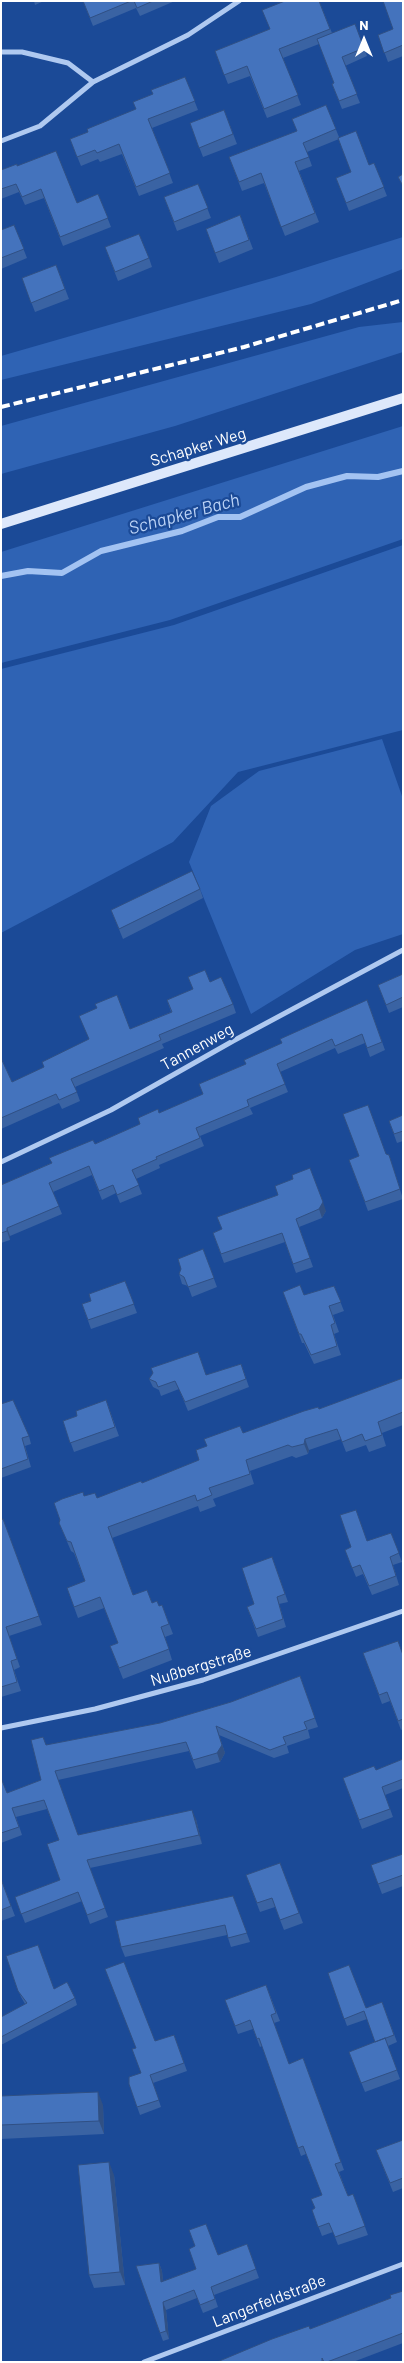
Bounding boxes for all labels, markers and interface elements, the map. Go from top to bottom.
north arrow [339,15,389,65]
text: N [359,16,369,33]
street label: Schapker Weg [148,423,248,471]
water label: Schapker Bach [126,489,242,539]
street label: Tannenweg [158,1019,236,1075]
street label: Nußbergstraße [148,1642,254,1690]
street label: Langerfeldstraße [210,2271,328,2331]

